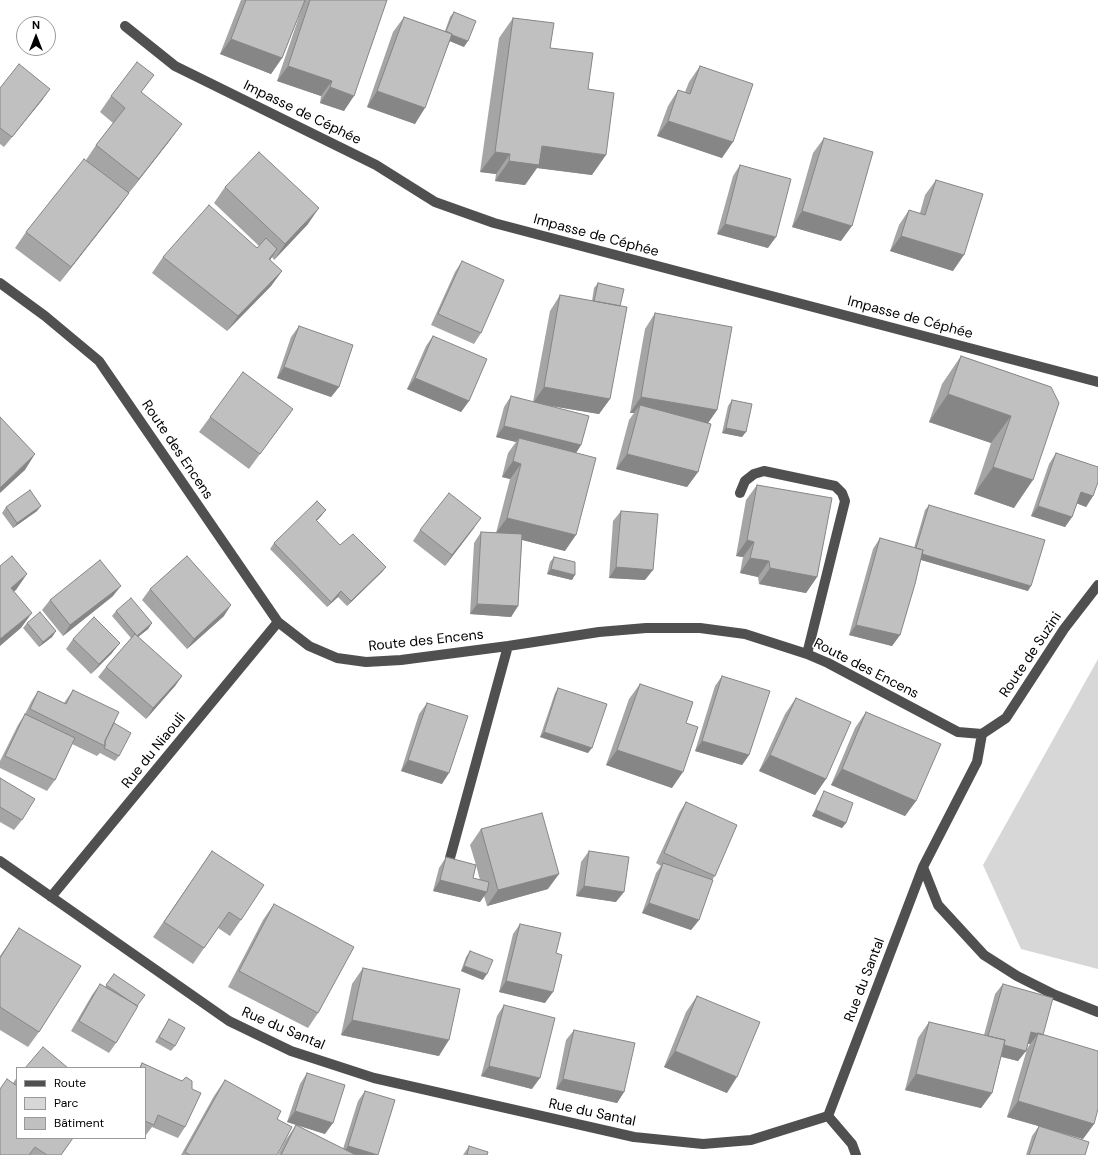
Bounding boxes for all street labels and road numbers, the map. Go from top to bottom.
street label: Impasse de Céphée [240,77,364,149]
street label: Impasse de Céphée [532,211,660,261]
street label: Impasse de Céphée [846,293,974,343]
street label: Route des Encens [138,397,216,503]
street label: Route de Suzini [996,609,1066,701]
street label: Route des Encens [368,627,484,655]
street label: Route des Encens [811,635,921,703]
street label: Rue du Niaouli [119,710,189,792]
street label: Rue du Santal [841,936,889,1024]
street label: Rue du Santal [239,1004,327,1054]
street label: Rue du Santal [547,1096,637,1130]

